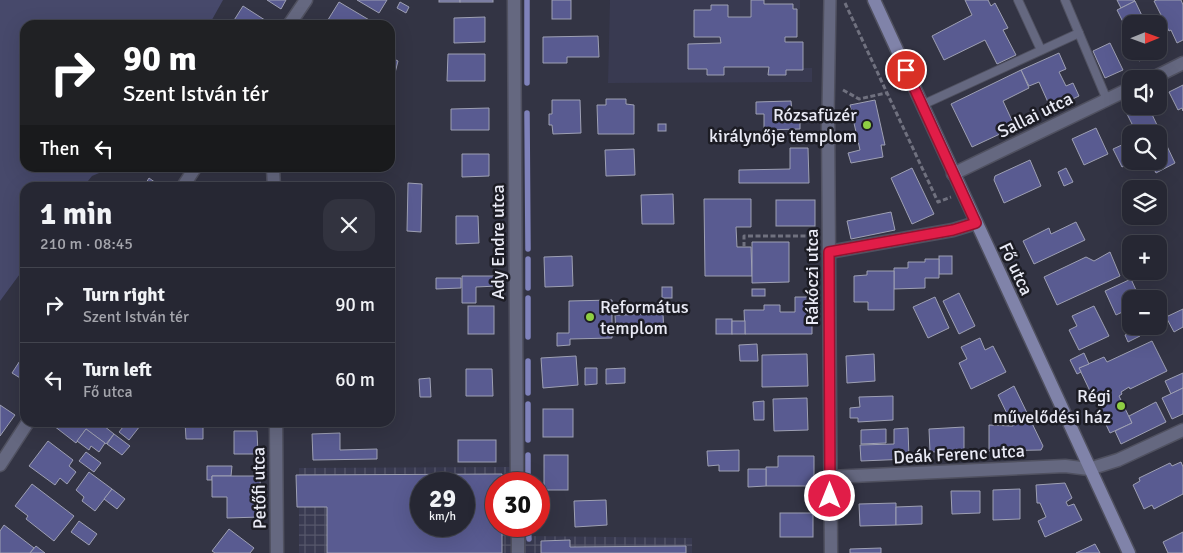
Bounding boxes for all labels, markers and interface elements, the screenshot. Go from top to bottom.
north arrow [1122,15,1168,60]
map controls [1122,15,1167,335]
text: 90 m [123,37,197,80]
icon: right [40,40,105,105]
pin [885,49,927,91]
icon: arrive [892,56,920,84]
button: sound [1122,70,1167,115]
text: Szent István tér [123,80,269,107]
street label: Sallai utca [994,87,1076,143]
place label: Rózsafüzér királynője templom [709,104,857,147]
marker: Rózsafüzér királynője templom [861,119,873,131]
button: search [1122,125,1167,170]
icon: left [90,135,118,163]
text: Then [40,137,80,161]
button: layers [1122,180,1167,225]
street label: Ady Endre utca [487,184,509,300]
text: 1 min [40,196,112,233]
button: close [323,199,375,251]
street label: Rákóczi utca [801,229,823,325]
text: 210 m · 08:45 [40,234,133,254]
button: + [1122,235,1167,280]
street label: Fő utca [994,239,1038,299]
text: Turn right [83,283,165,307]
button: − [1122,290,1167,335]
icon: right [40,291,68,319]
text: 90 m [335,293,375,317]
place label: Református templom [600,296,689,339]
text: Szent István tér [83,307,189,327]
marker: Református templom [584,311,596,323]
text: Turn left [83,358,152,382]
icon: left [40,366,68,394]
text: 60 m [335,368,375,392]
text: Fő utca [83,382,133,402]
place label: Régi művelődési ház [993,385,1111,428]
marker: Régi művelődési ház [1115,400,1127,412]
street label: Deák Ferenc utca [893,440,1025,468]
street label: Petőfi utca [247,447,271,529]
position arrow [803,469,855,521]
speed limit sign: 30 [485,472,550,537]
text: 29 [429,483,456,514]
text: km/h [429,509,456,524]

